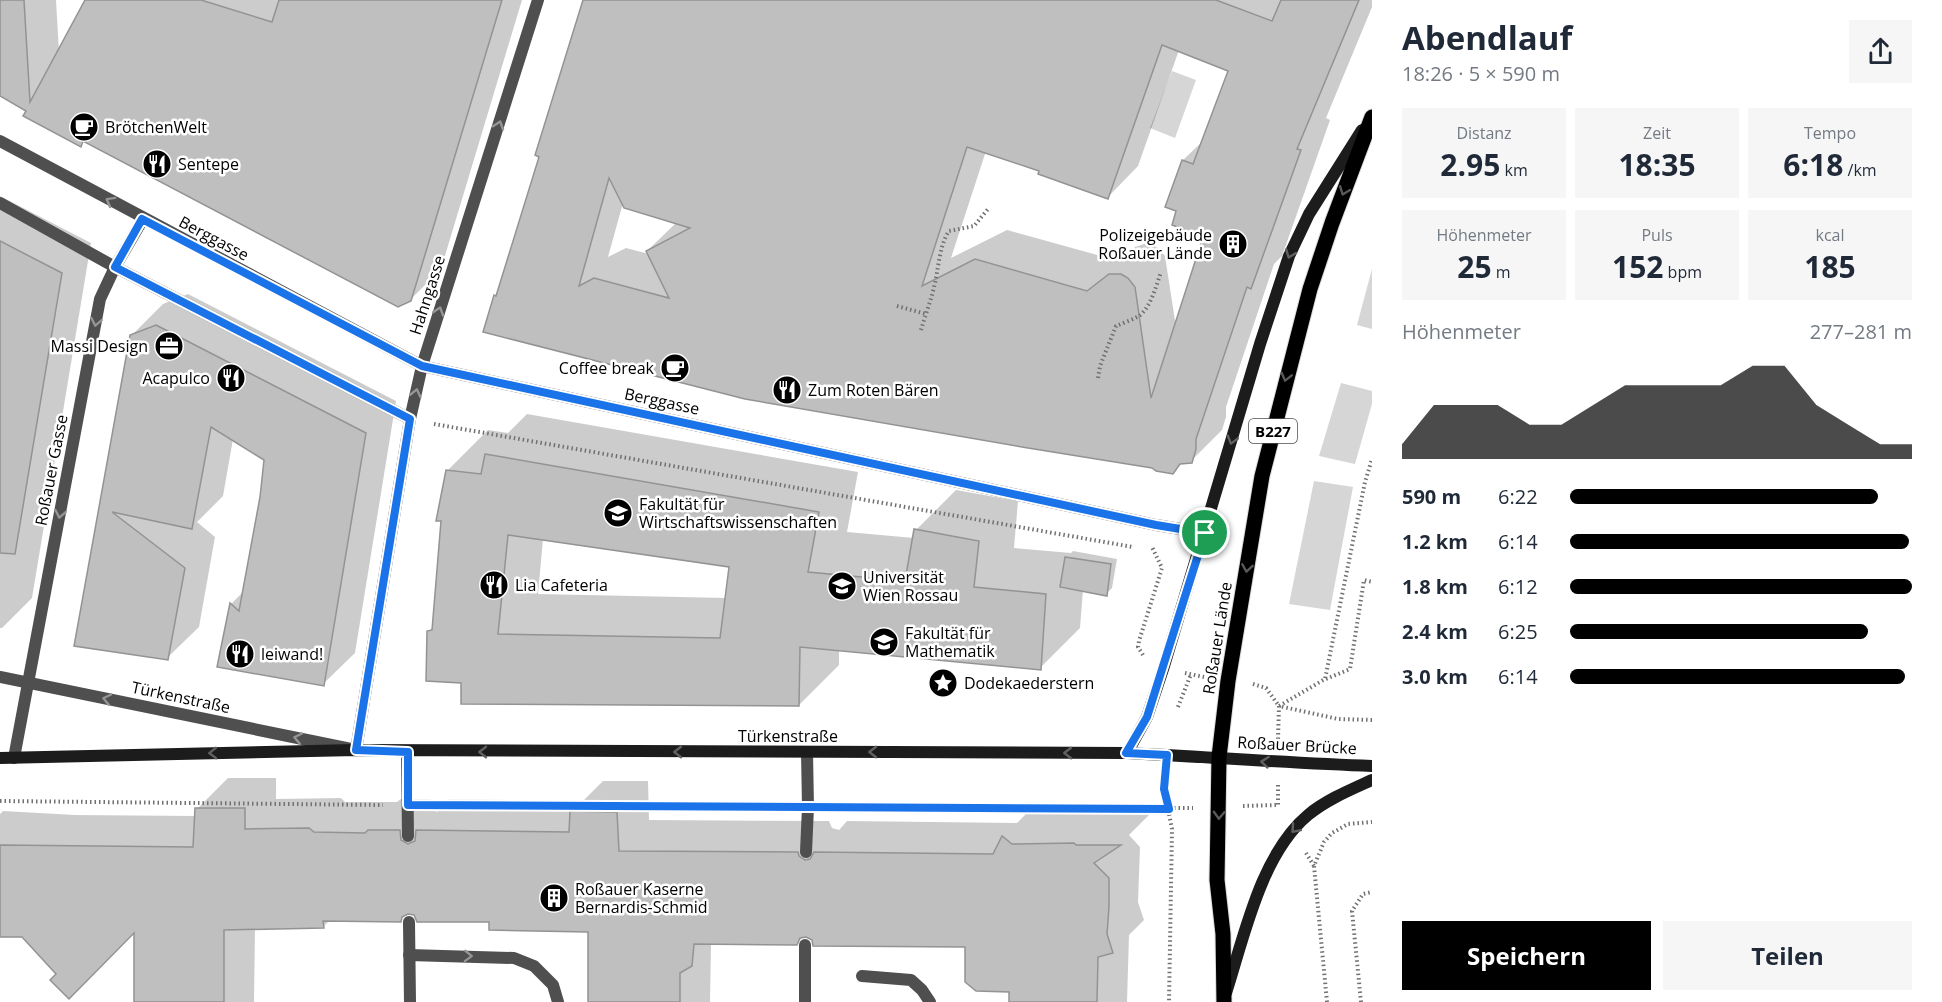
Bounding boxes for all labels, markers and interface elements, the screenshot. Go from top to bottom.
text: Abendlauf [1402,15,1572,60]
button: share [1849,20,1912,83]
text: 18:26 · 5 × 590 m [1402,60,1560,87]
cafe icon: BrötchenWelt [68,111,100,143]
place label: BrötchenWelt [105,116,207,138]
one-way arrow [491,120,504,131]
text: Distanz [1456,122,1512,144]
text: Zeit [1643,122,1671,144]
text: Tempo [1804,122,1856,144]
text: 2.95 [1440,144,1500,185]
text: 18:35 [1618,144,1696,185]
text: 6:18 [1783,144,1843,185]
restaurant icon: Sentepe [141,148,173,180]
place label: Sentepe [178,153,239,175]
text: km [1500,159,1528,181]
text: /km [1843,159,1877,181]
one-way arrow [1339,185,1351,196]
one-way arrow [106,197,116,208]
street label: Berggasse [175,210,253,266]
place label: Polizeigebäude Roßauer Lände [1098,224,1212,264]
text: Höhenmeter [1436,224,1532,246]
text: Puls [1641,224,1673,246]
text: kcal [1816,224,1845,246]
building icon: Polizeigebäude Roßauer Lände [1217,228,1249,260]
text: 25 [1457,246,1492,287]
text: 152 [1612,246,1663,287]
text: 185 [1804,246,1856,287]
one-way arrow [1285,249,1298,259]
street label: Hahngasse [404,253,450,337]
text: m [1492,261,1511,283]
text: bpm [1663,261,1702,283]
one-way arrow [432,306,445,317]
one-way arrow [90,317,103,327]
text: Höhenmeter [1402,318,1521,345]
text: 277–281 m [1810,318,1912,345]
office icon: Massi Design [153,330,185,362]
place label: Massi Design [51,335,148,357]
cafe icon: Coffee break [659,352,691,384]
place label: Coffee break [559,357,655,379]
restaurant icon: Acapulco [215,362,247,394]
place label: Acapulco [142,367,210,389]
one-way arrow [1280,372,1293,382]
restaurant icon: Zum Roten Bären [771,374,803,406]
place label: Zum Roten Bären [808,379,939,401]
street label: Berggasse [622,382,702,420]
one-way arrow [408,388,421,398]
street label: Roßauer Gasse [29,413,73,527]
road number: B227 [1249,419,1297,443]
one-way arrow [1227,434,1239,445]
text: 590 m [1402,483,1461,510]
text: 6:22 [1498,483,1538,510]
place label: Fakultät für Wirtschaftswissenschaften [639,493,837,533]
school or university icon: Fakultät für Wirtschaftswissenschaften [602,497,634,529]
pin [1179,507,1230,558]
one-way arrow [54,508,67,518]
icon: arrive [1188,516,1221,549]
text: 1.2 km [1402,528,1468,555]
text: 6:14 [1498,528,1538,555]
one-way arrow [1241,563,1253,572]
place label: Universität Wien Rossau [863,566,958,606]
restaurant icon: Lia Cafeteria [478,569,510,601]
school or university icon: Universität Wien Rossau [826,570,858,602]
text: 1.8 km [1402,573,1468,600]
text: 6:12 [1498,573,1538,600]
place label: Lia Cafeteria [515,574,608,596]
street label: Roßauer Lände [1197,580,1237,696]
text: 2.4 km [1402,618,1468,645]
text: 6:25 [1498,618,1538,645]
place label: Fakultät für Mathematik [905,622,995,662]
school or university icon: Fakultät für Mathematik [868,626,900,658]
restaurant icon: leiwand! [224,638,256,670]
place label: leiwand! [261,643,323,665]
text: 3.0 km [1402,663,1468,690]
text: 6:14 [1498,663,1538,690]
place icon: Dodekaederstern [927,667,959,699]
place label: Dodekaederstern [964,672,1094,694]
street label: Türkenstraße [130,676,232,718]
one-way arrow [103,693,113,706]
street label: Türkenstraße [738,725,838,747]
street label: Roßauer Brücke [1237,731,1357,759]
one-way arrow [294,733,304,746]
one-way arrow [479,746,488,758]
one-way arrow [674,746,683,758]
one-way arrow [869,746,878,758]
one-way arrow [209,747,218,760]
one-way arrow [1064,747,1073,759]
one-way arrow [1261,756,1270,768]
one-way arrow [1212,811,1225,820]
one-way arrow [1291,822,1302,833]
place label: Roßauer Kaserne Bernardis-Schmid [575,878,708,918]
building icon: Roßauer Kaserne Bernardis-Schmid [538,882,570,914]
button: Speichern [1402,921,1651,990]
button: Teilen [1663,921,1912,990]
one-way arrow [463,949,472,962]

